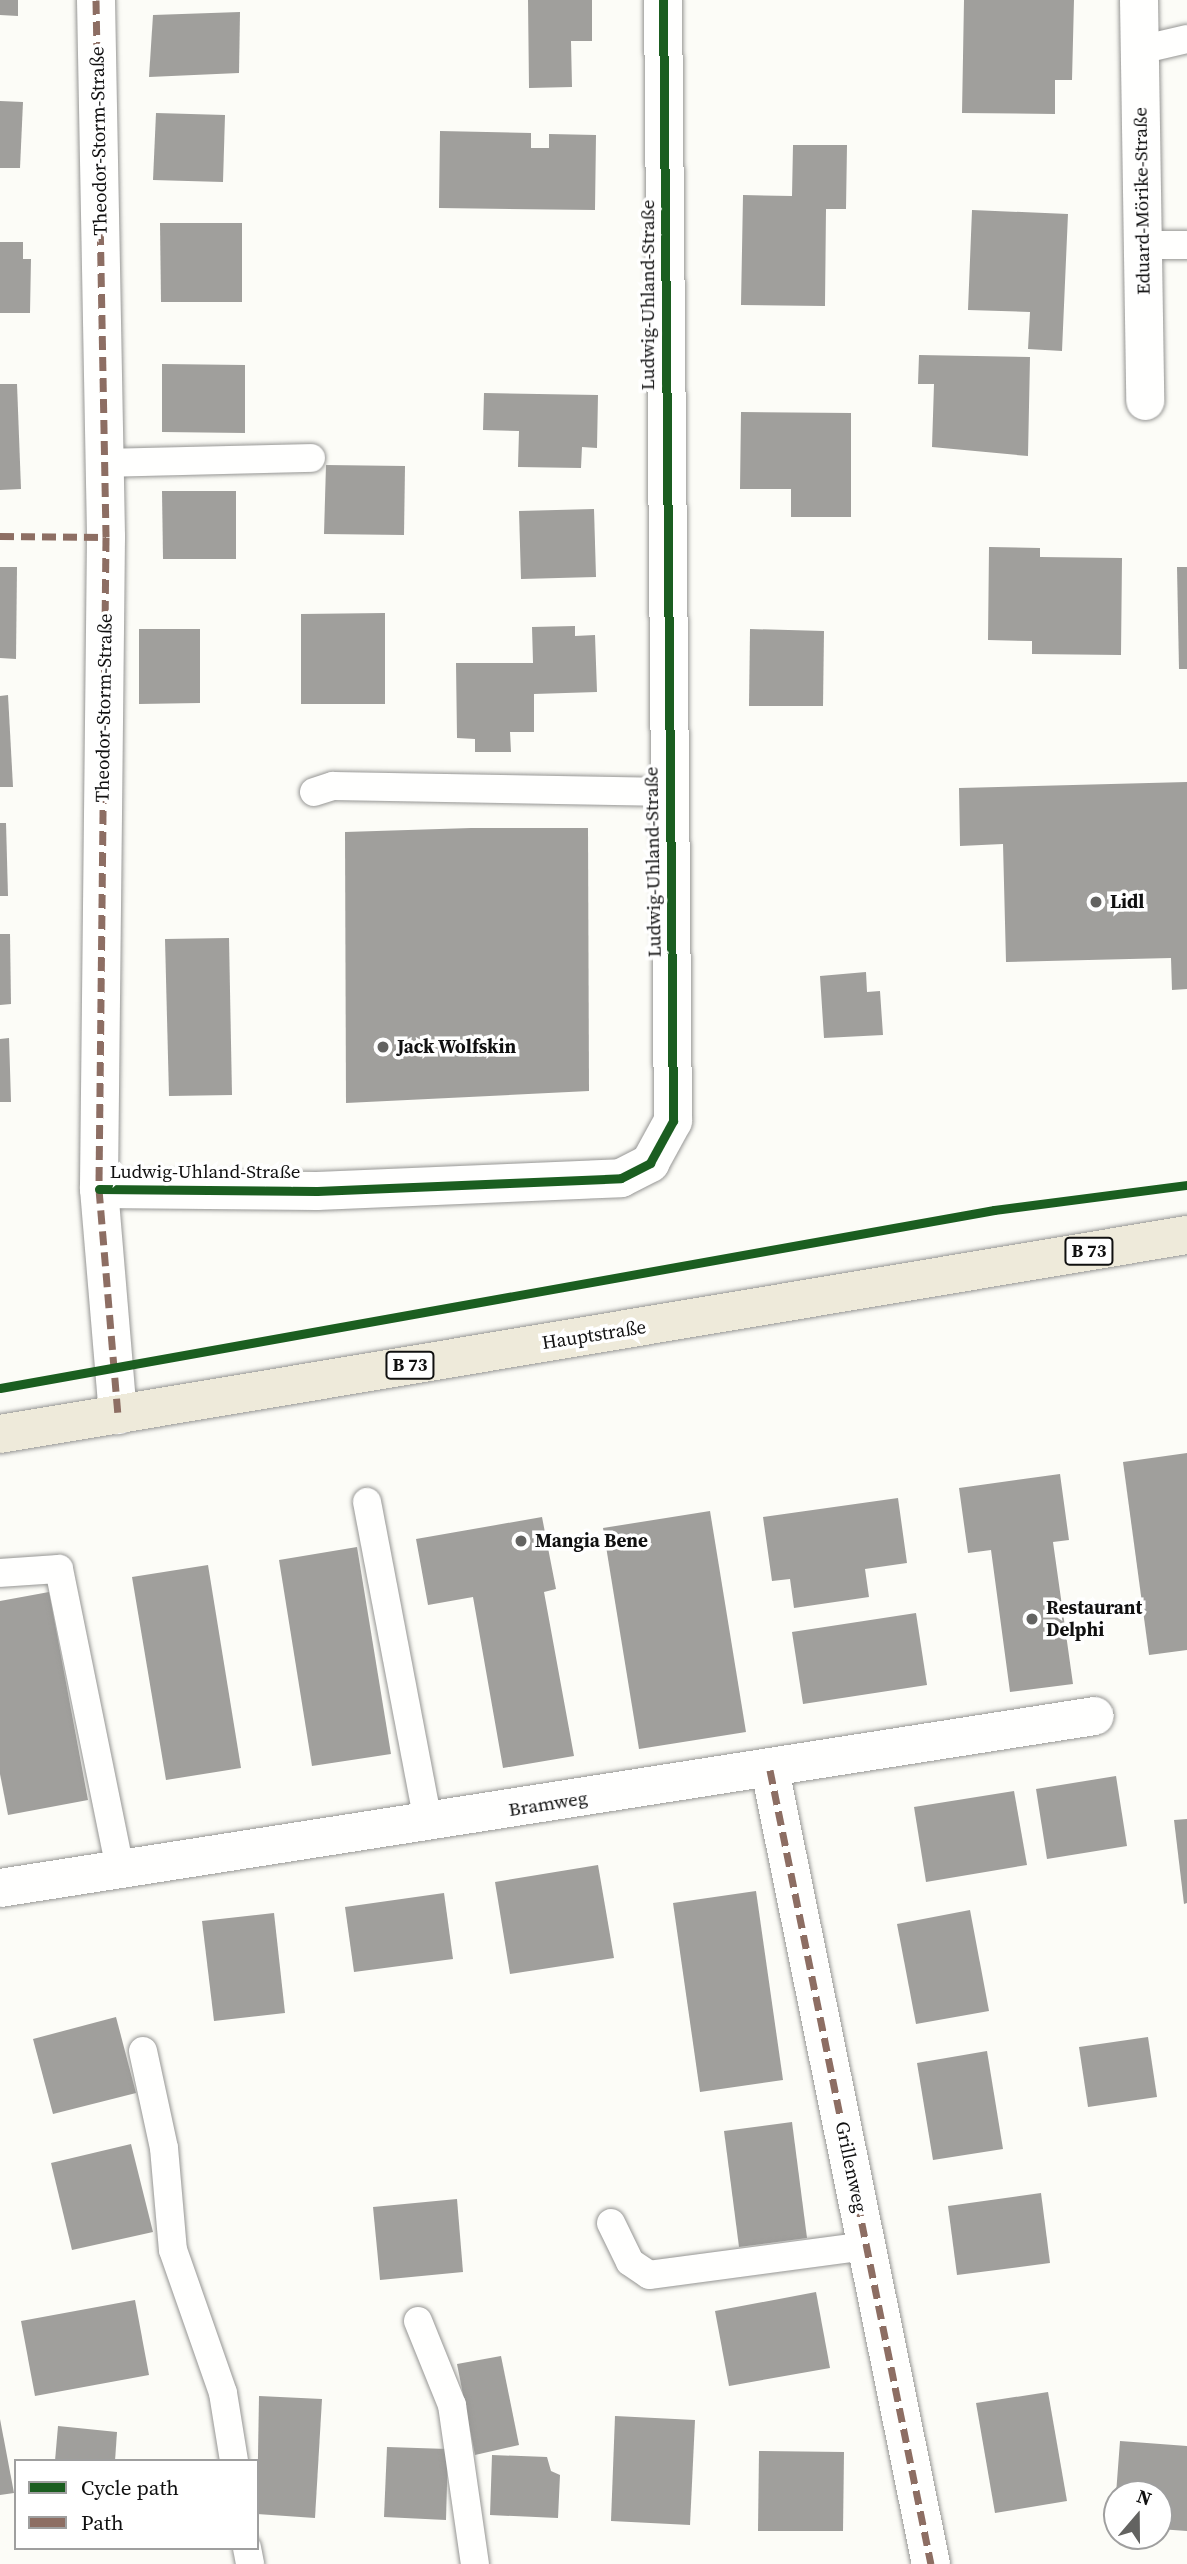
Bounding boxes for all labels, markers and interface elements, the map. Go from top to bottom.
street label: Theodor-Storm-Straße [86,46,112,236]
street label: Eduard-Mörike-Straße [1129,107,1155,295]
street label: Ludwig-Uhland-Straße [637,200,659,390]
street label: Theodor-Storm-Straße [91,613,117,803]
street label: Ludwig-Uhland-Straße [640,766,666,958]
place label: Lidl [1110,891,1144,913]
marker: Lidl [1088,894,1104,910]
place label: Jack Wolfskin [397,1036,517,1058]
marker: Jack Wolfskin [375,1039,391,1055]
street label: Ludwig-Uhland-Straße [110,1161,300,1183]
road number: B 73 [1063,1236,1115,1266]
street label: Hauptstraße [540,1316,648,1354]
road number: B 73 [384,1350,436,1380]
place label: Mangia Bene [535,1530,648,1552]
marker: Mangia Bene [513,1533,529,1549]
place label: Restaurant Delphi [1046,1597,1142,1641]
marker: Restaurant Delphi [1024,1611,1040,1627]
street label: Bramweg [507,1787,589,1821]
street label: Grillenweg [830,2119,872,2215]
legend [14,2459,259,2550]
text: Cycle path [81,2473,179,2502]
north arrow [1103,2480,1173,2550]
text: N [1134,2483,1155,2512]
text: Path [81,2508,124,2537]

